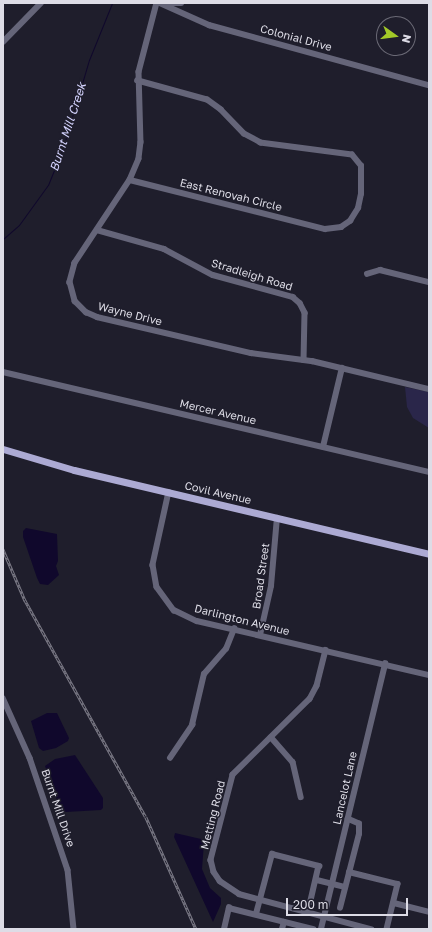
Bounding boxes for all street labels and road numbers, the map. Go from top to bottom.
street label: Colonial Drive [259,22,333,54]
street label: East Renovah Circle [179,176,283,214]
street label: Stradleigh Road [210,256,294,294]
street label: Wayne Drive [97,300,163,328]
street label: Mercer Avenue [178,397,258,427]
street label: Covil Avenue [183,479,253,507]
street label: Broad Street [250,542,272,610]
street label: Darlington Avenue [193,602,291,638]
street label: Lancelot Lane [330,750,360,826]
street label: Burnt Mill Drive [38,767,78,849]
street label: Metting Road [198,779,228,851]

